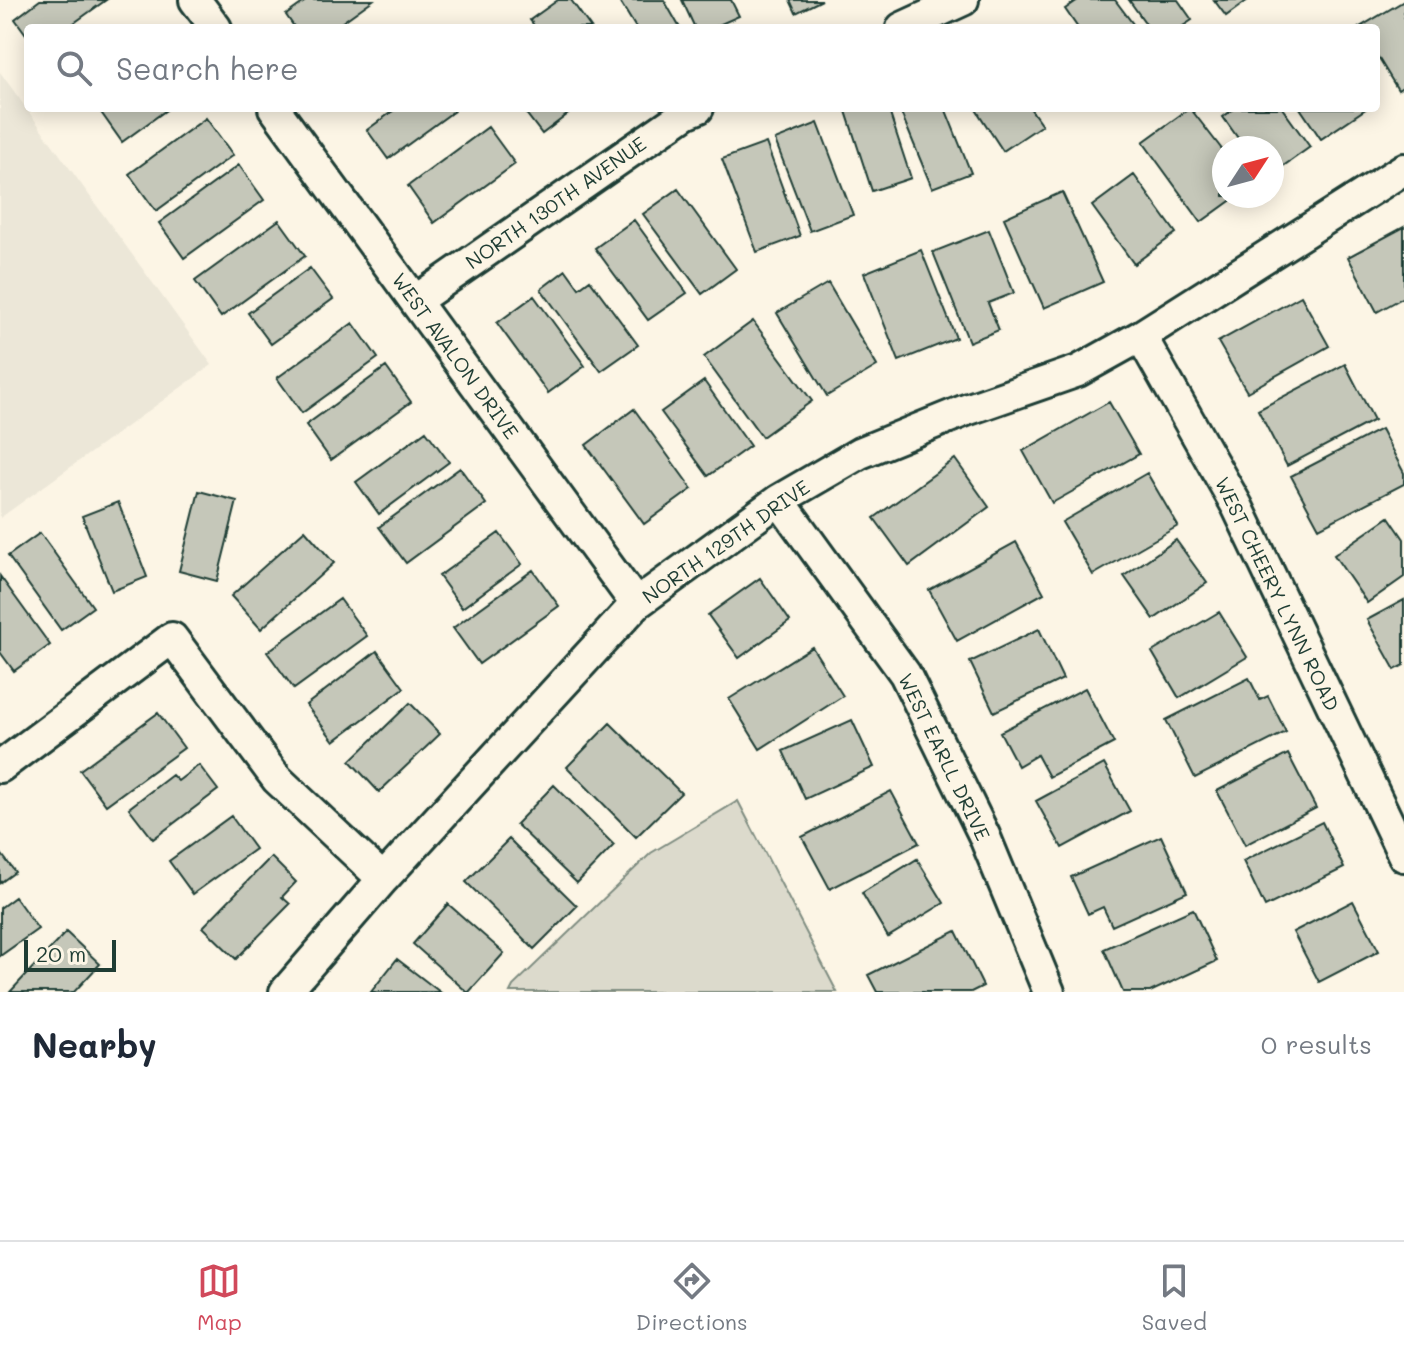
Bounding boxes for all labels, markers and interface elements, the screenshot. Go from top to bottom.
search box [24,24,1380,112]
icon: search [52,46,96,90]
text: Search here [116,48,299,88]
street label: NORTH 130TH AVENUE [460,130,651,274]
north arrow [1212,136,1284,208]
street label: WEST AVALON DRIVE [387,267,525,444]
street label: WEST CHEERY LYNN ROAD [1210,472,1346,715]
street label: NORTH 129TH DRIVE [637,474,814,609]
street label: WEST EARLL DRIVE [893,669,997,845]
scale bar [24,936,116,972]
text: 20 m [36,939,86,968]
text: Nearby [32,1022,157,1067]
text: 0 results [1261,1027,1372,1061]
tab: Map [197,1259,242,1336]
tab: Directions [636,1259,748,1336]
tab: Saved [1142,1259,1207,1336]

